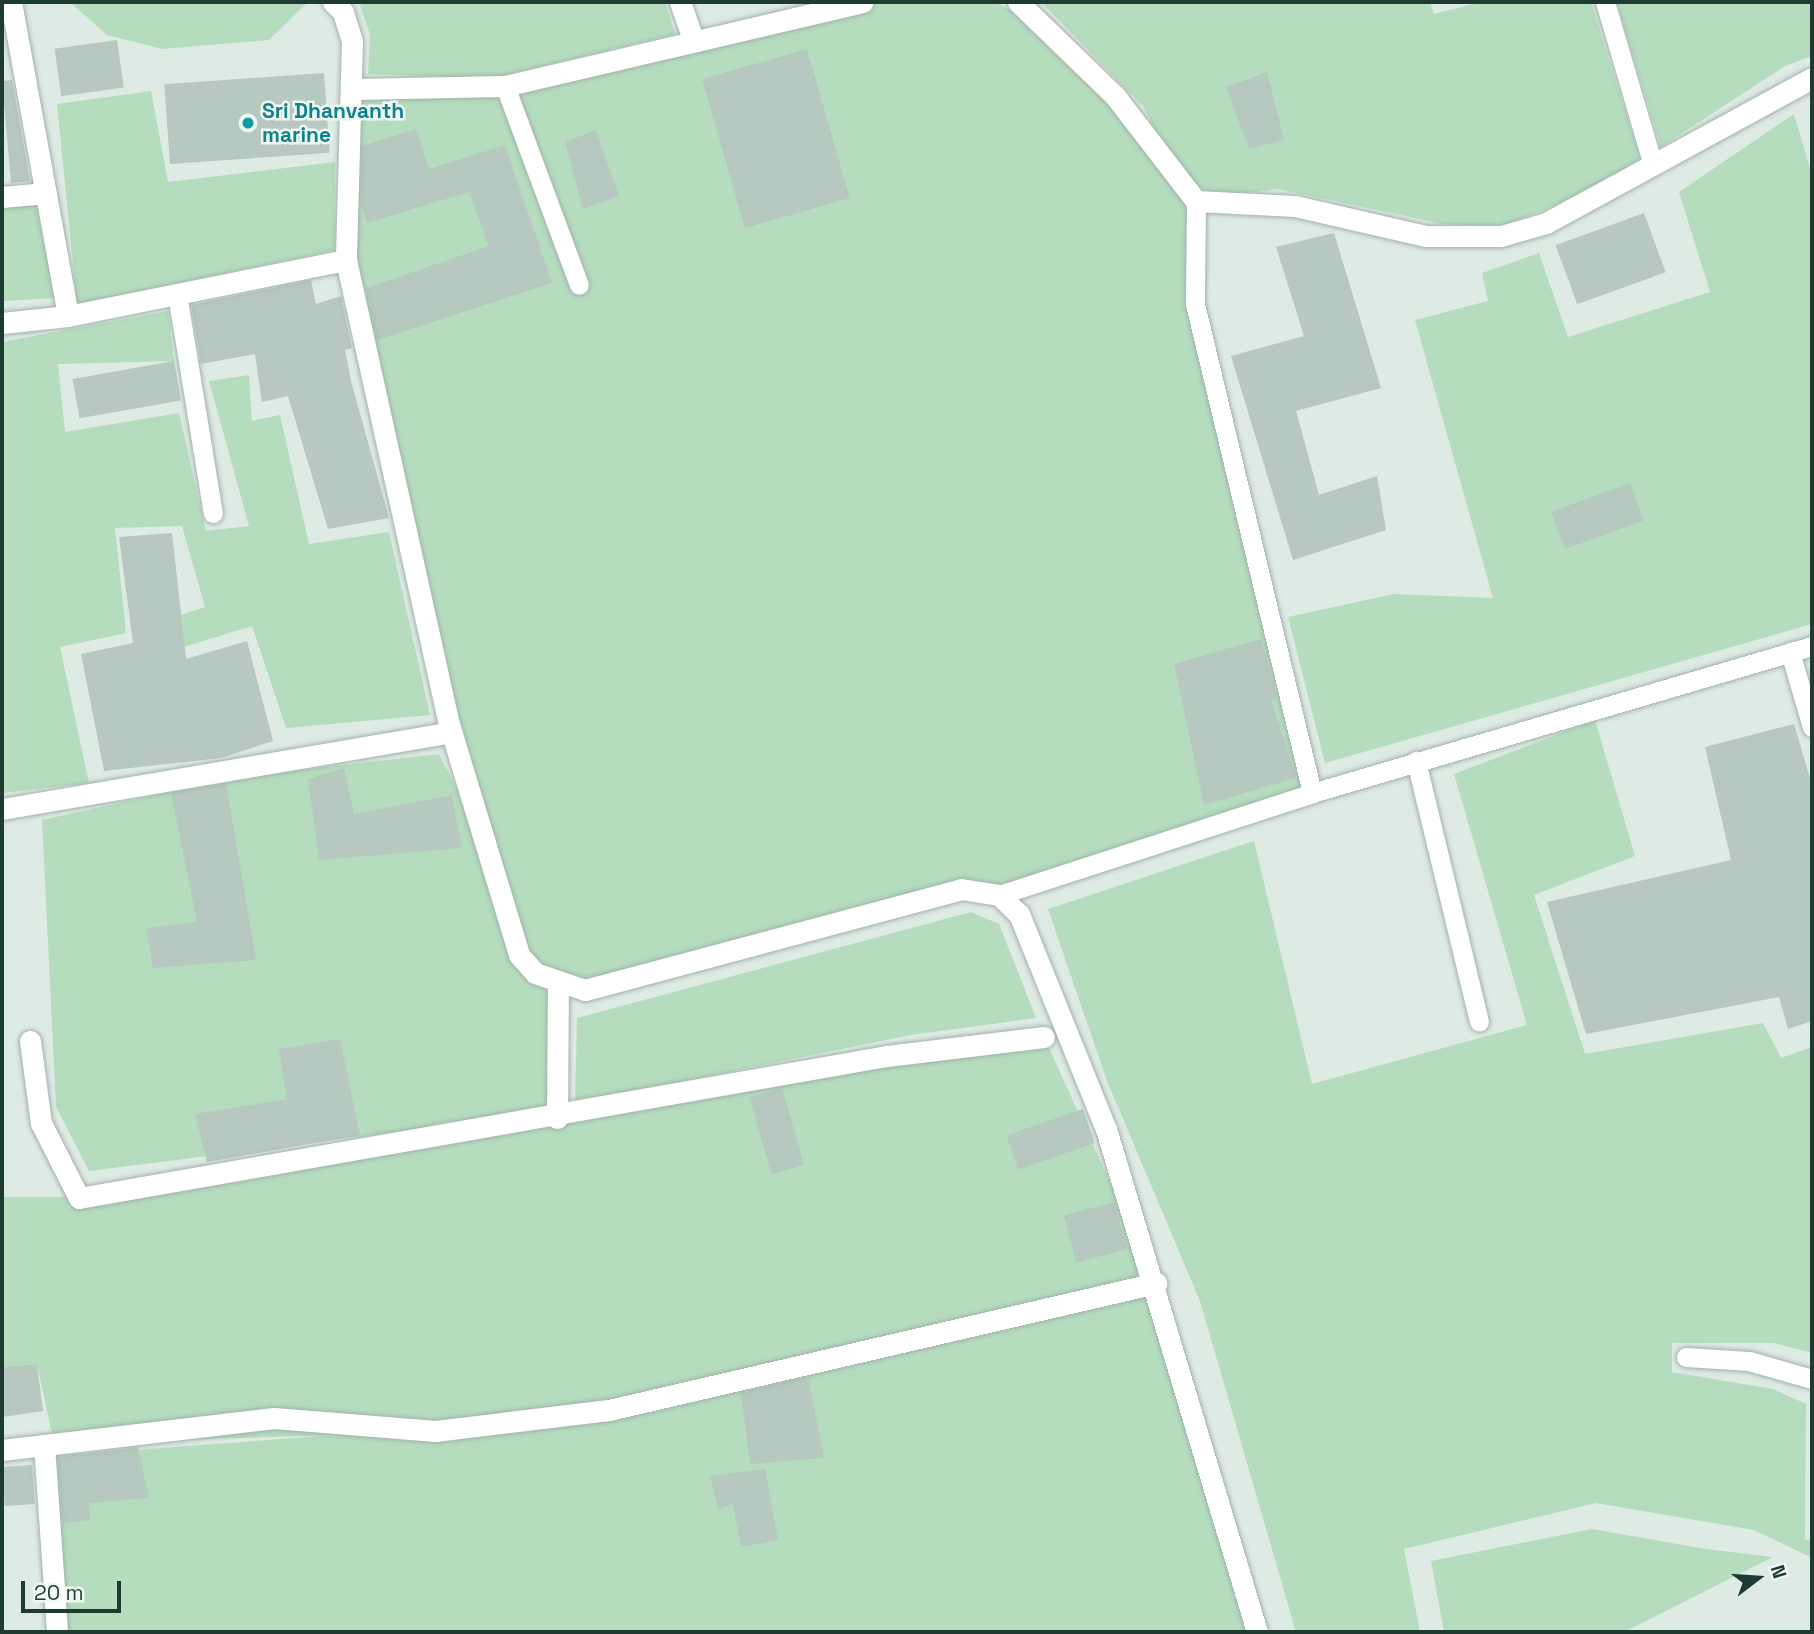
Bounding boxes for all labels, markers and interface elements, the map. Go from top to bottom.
place label: Sri Dhanvanth marine [262,98,404,148]
marker: Sri Dhanvanth marine [240,115,256,131]
north arrow [1723,1543,1793,1613]
text: N [1765,1562,1792,1581]
scale bar [24,1568,124,1612]
text: 20 m [34,1579,84,1606]

